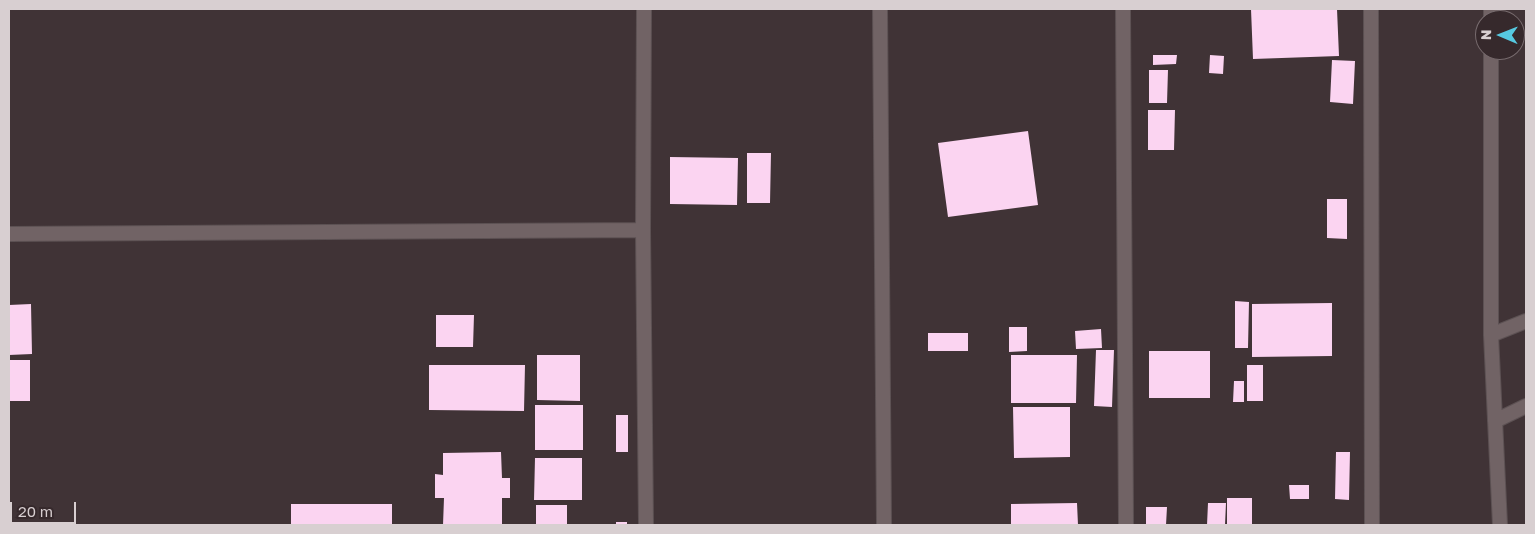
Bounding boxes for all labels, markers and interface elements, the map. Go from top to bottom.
north arrow [1475,10,1525,60]
text: N [1477,29,1494,40]
scale bar [12,492,79,524]
text: 20 m [18,502,53,520]

